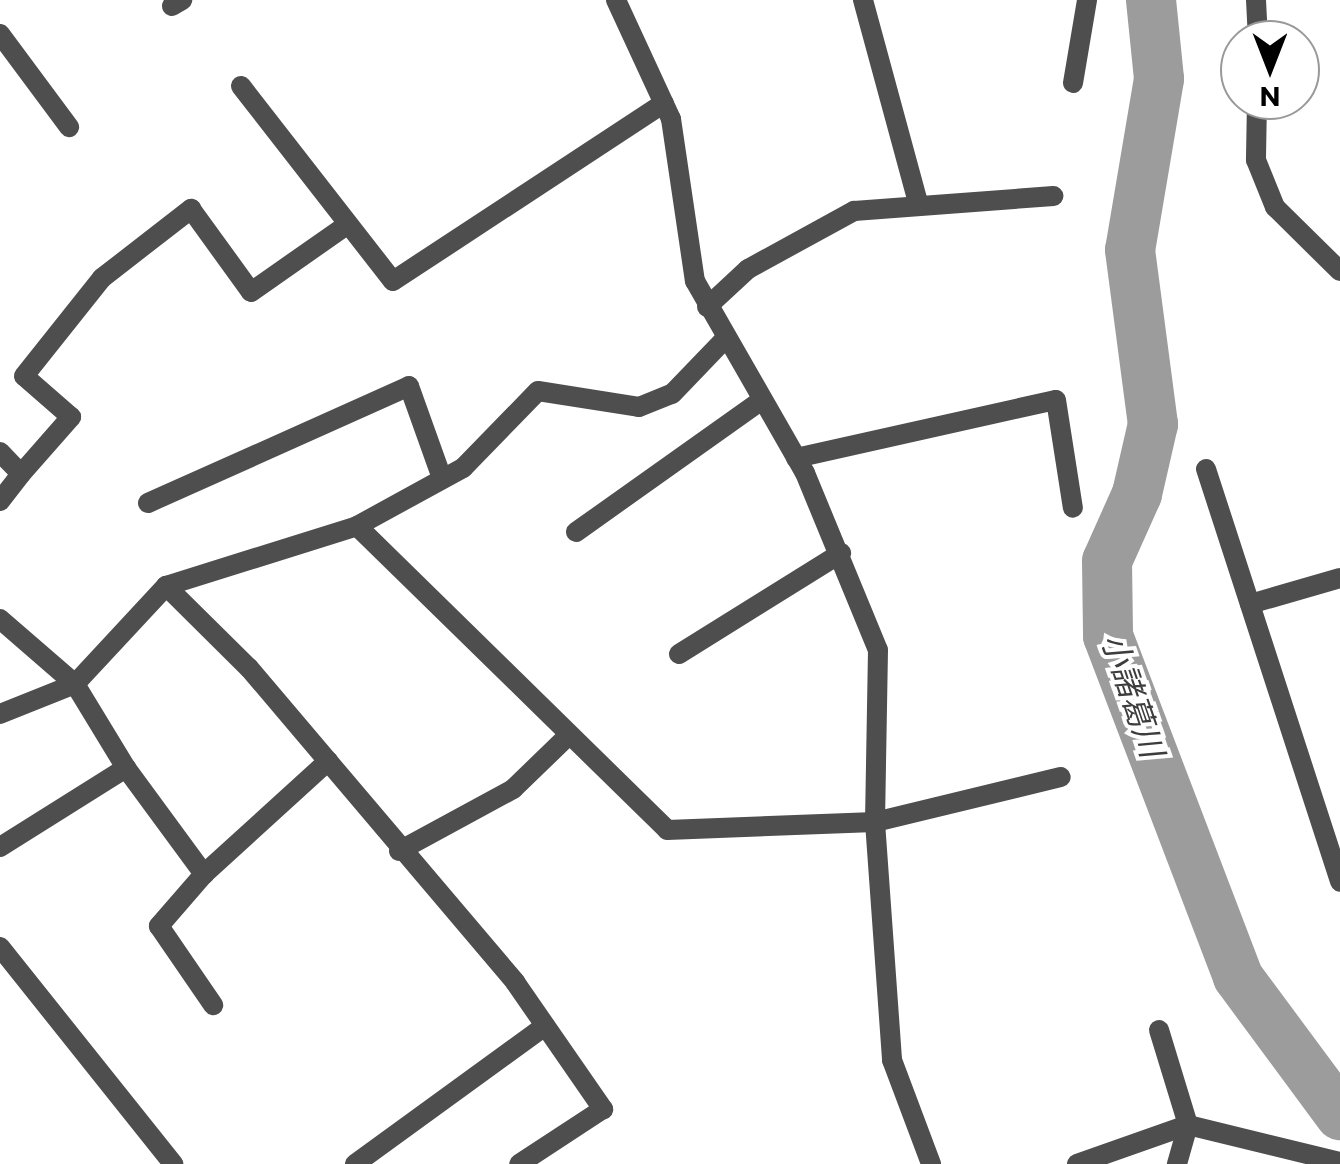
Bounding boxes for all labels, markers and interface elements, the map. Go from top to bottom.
north arrow [1220,20,1320,120]
text: N [1260,81,1281,115]
water label: 小諸葛川 [1095,628,1173,762]

